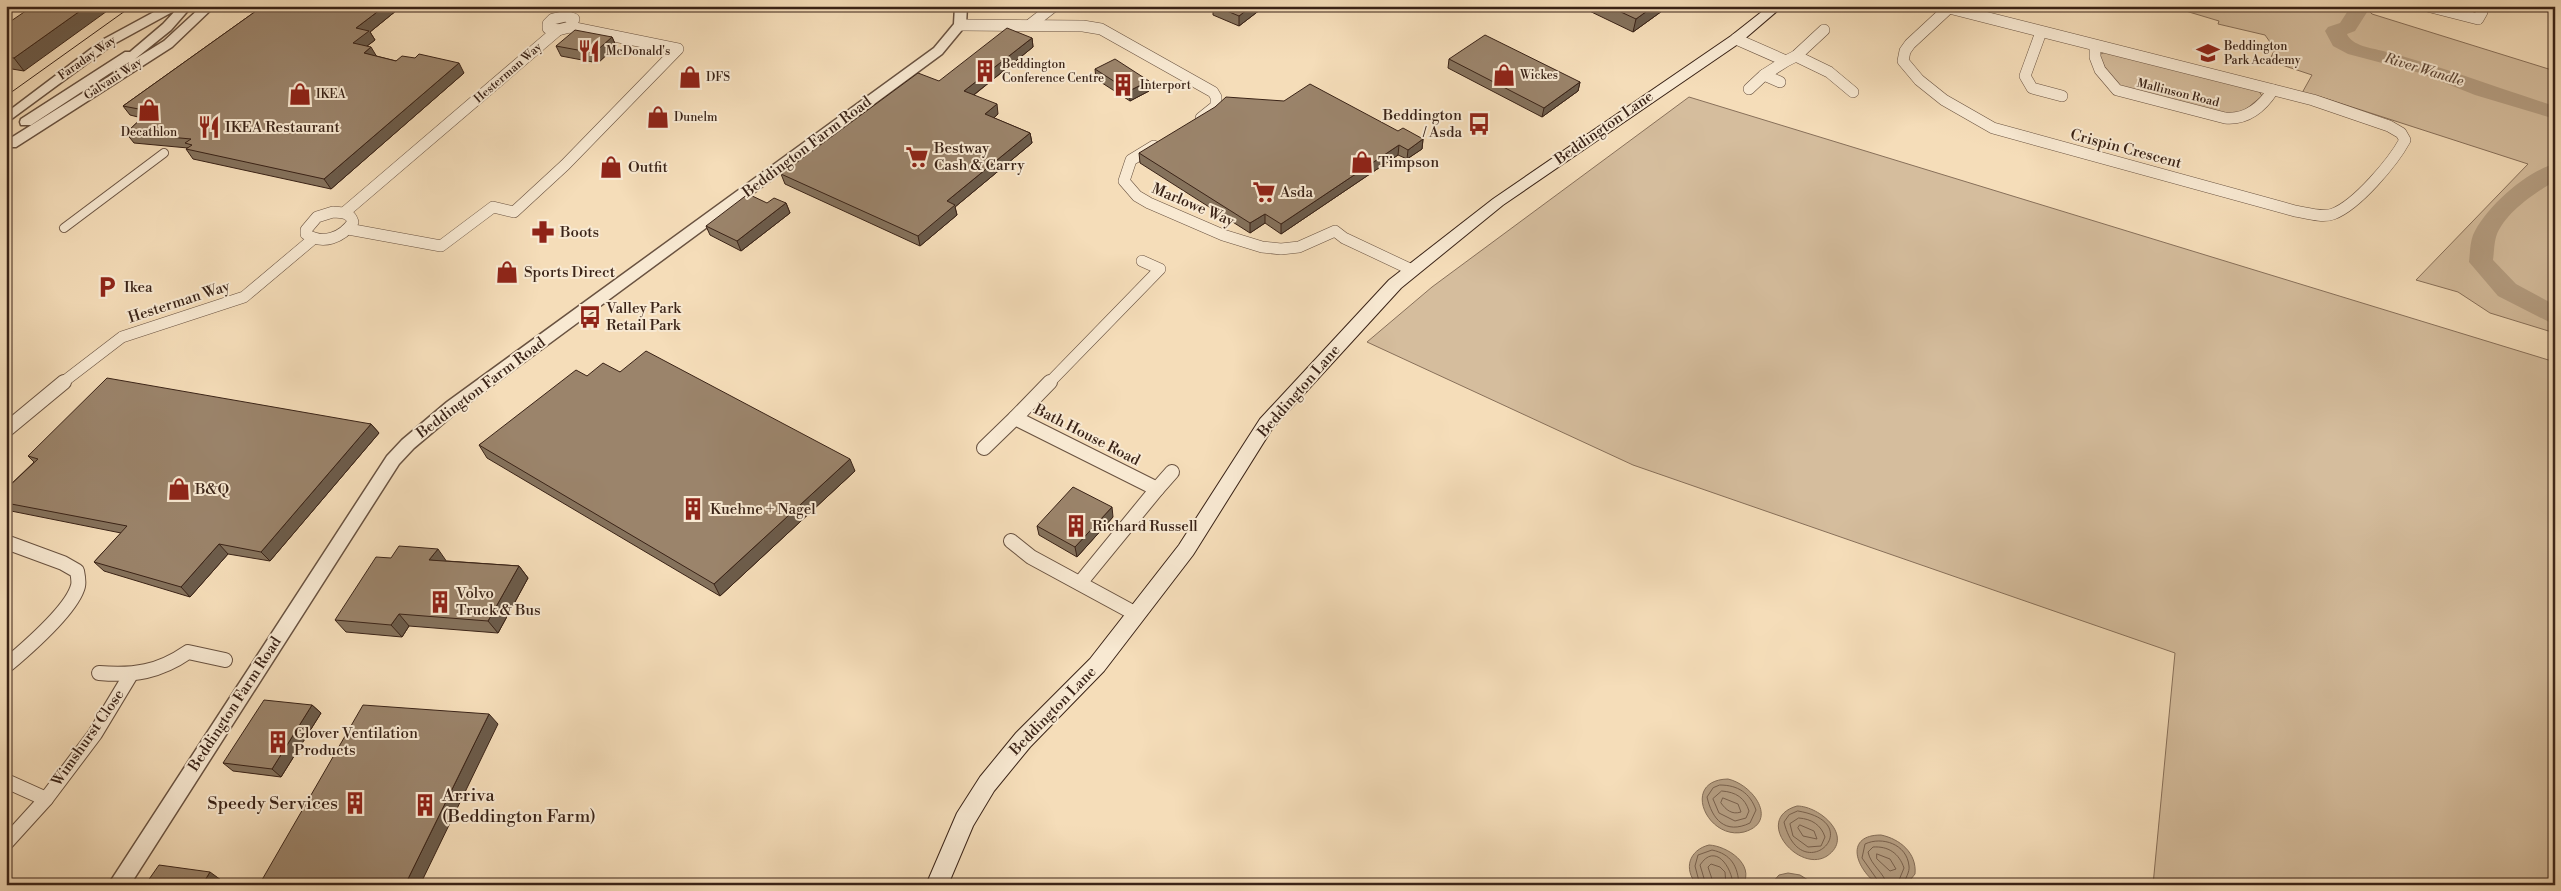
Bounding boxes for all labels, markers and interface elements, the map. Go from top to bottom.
street label: Faraday Way [55,32,119,83]
restaurant icon: McDonald's [576,38,602,64]
street label: Hesterman Way [471,39,545,106]
place label: Beddington Park Academy [2223,39,2301,68]
school or university icon: Beddington Park Academy [2195,40,2221,66]
place label: McDonald's [606,44,670,59]
water label: River Wandle [2381,49,2466,91]
street label: Galvani Way [81,55,145,103]
place label: Beddington Conference Centre [1001,57,1104,86]
building icon: Beddington Conference Centre [972,58,998,84]
shop icon: Wickes [1491,62,1517,88]
shop icon: DFS [677,64,703,90]
place label: Wickes [1519,68,1558,83]
place label: DFS [706,70,730,85]
building icon: Interport [1110,72,1136,98]
street label: Mallinson Road [2135,76,2221,111]
place label: Interport [1140,78,1192,93]
shop icon: IKEA [287,81,313,107]
place label: IKEA [316,87,347,102]
street label: Beddington Lane [1550,87,1657,170]
street label: Beddington Farm Road [738,92,876,202]
shop icon: Decathlon [136,97,162,123]
shop icon: Dunelm [645,104,671,130]
place label: Beddington / Asda [1382,106,1462,142]
place label: Dunelm [674,110,718,125]
bus stop icon: Beddington / Asda [1466,111,1492,137]
restaurant icon: IKEA Restaurant [196,114,222,140]
place label: IKEA Restaurant [225,118,341,137]
place label: Decathlon [121,125,177,140]
street label: Crispin Crescent [2068,125,2184,173]
place label: Bestway Cash & Carry [933,139,1025,175]
supermarket icon: Bestway Cash & Carry [904,144,930,170]
shop icon: Timpson [1349,149,1375,175]
place label: Timpson [1378,153,1439,172]
shop icon: Outfit [598,154,624,180]
place label: Outfit [628,158,669,177]
street label: Marlowe Way [1149,179,1238,231]
supermarket icon: Asda [1251,179,1277,205]
place label: Asda [1279,183,1313,202]
pharmacy icon: Boots [530,219,556,245]
place label: Boots [559,223,599,242]
shop icon: Sports Direct [494,259,520,285]
place label: Sports Direct [524,263,616,282]
parking icon: Ikea [94,274,120,300]
street label: Hesterman Way [126,276,233,327]
place label: Ikea [124,278,153,297]
place label: Valley Park Retail Park [605,299,682,335]
bus stop icon: Valley Park Retail Park [577,304,603,330]
street label: Beddington Farm Road [412,333,550,443]
street label: Beddington Lane [1253,341,1344,442]
street label: Bath House Road [1030,400,1144,470]
shop icon: B&Q [166,476,192,502]
place label: B&Q [194,480,230,499]
building icon: Kuehne + Nagel [680,496,706,522]
place label: Kuehne + Nagel [710,500,816,519]
building icon: Richard Russell [1063,513,1089,539]
place label: Richard Russell [1092,517,1198,536]
place label: Volvo Truck & Bus [455,584,541,620]
building icon: Volvo Truck & Bus [427,589,453,615]
street label: Beddington Farm Road [184,633,286,776]
street label: Beddington Lane [1005,663,1100,760]
street label: Wimshurst Close [47,686,129,791]
place label: Glover Ventilation Products [294,724,418,760]
building icon: Glover Ventilation Products [265,729,291,755]
place label: Arriva (Beddington Farm) [441,784,596,828]
building icon: Speedy Services [342,790,368,816]
place label: Speedy Services [207,792,338,815]
building icon: Arriva (Beddington Farm) [412,792,438,818]

